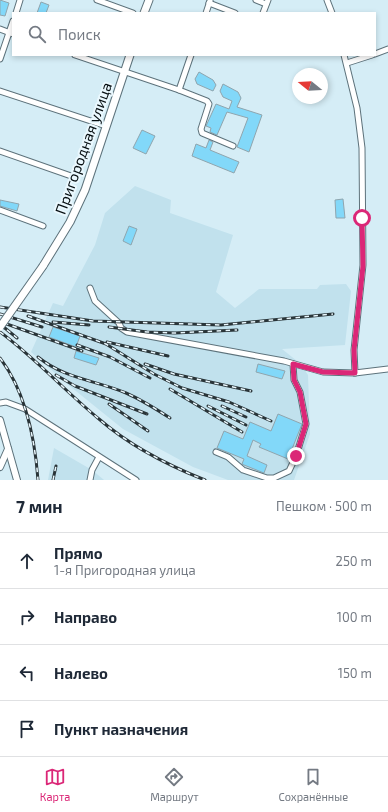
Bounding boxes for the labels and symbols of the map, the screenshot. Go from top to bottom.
north arrow [292,68,328,104]
street label: Пригородная улица [51,79,116,217]
route start [353,209,371,227]
route end [287,447,305,465]

